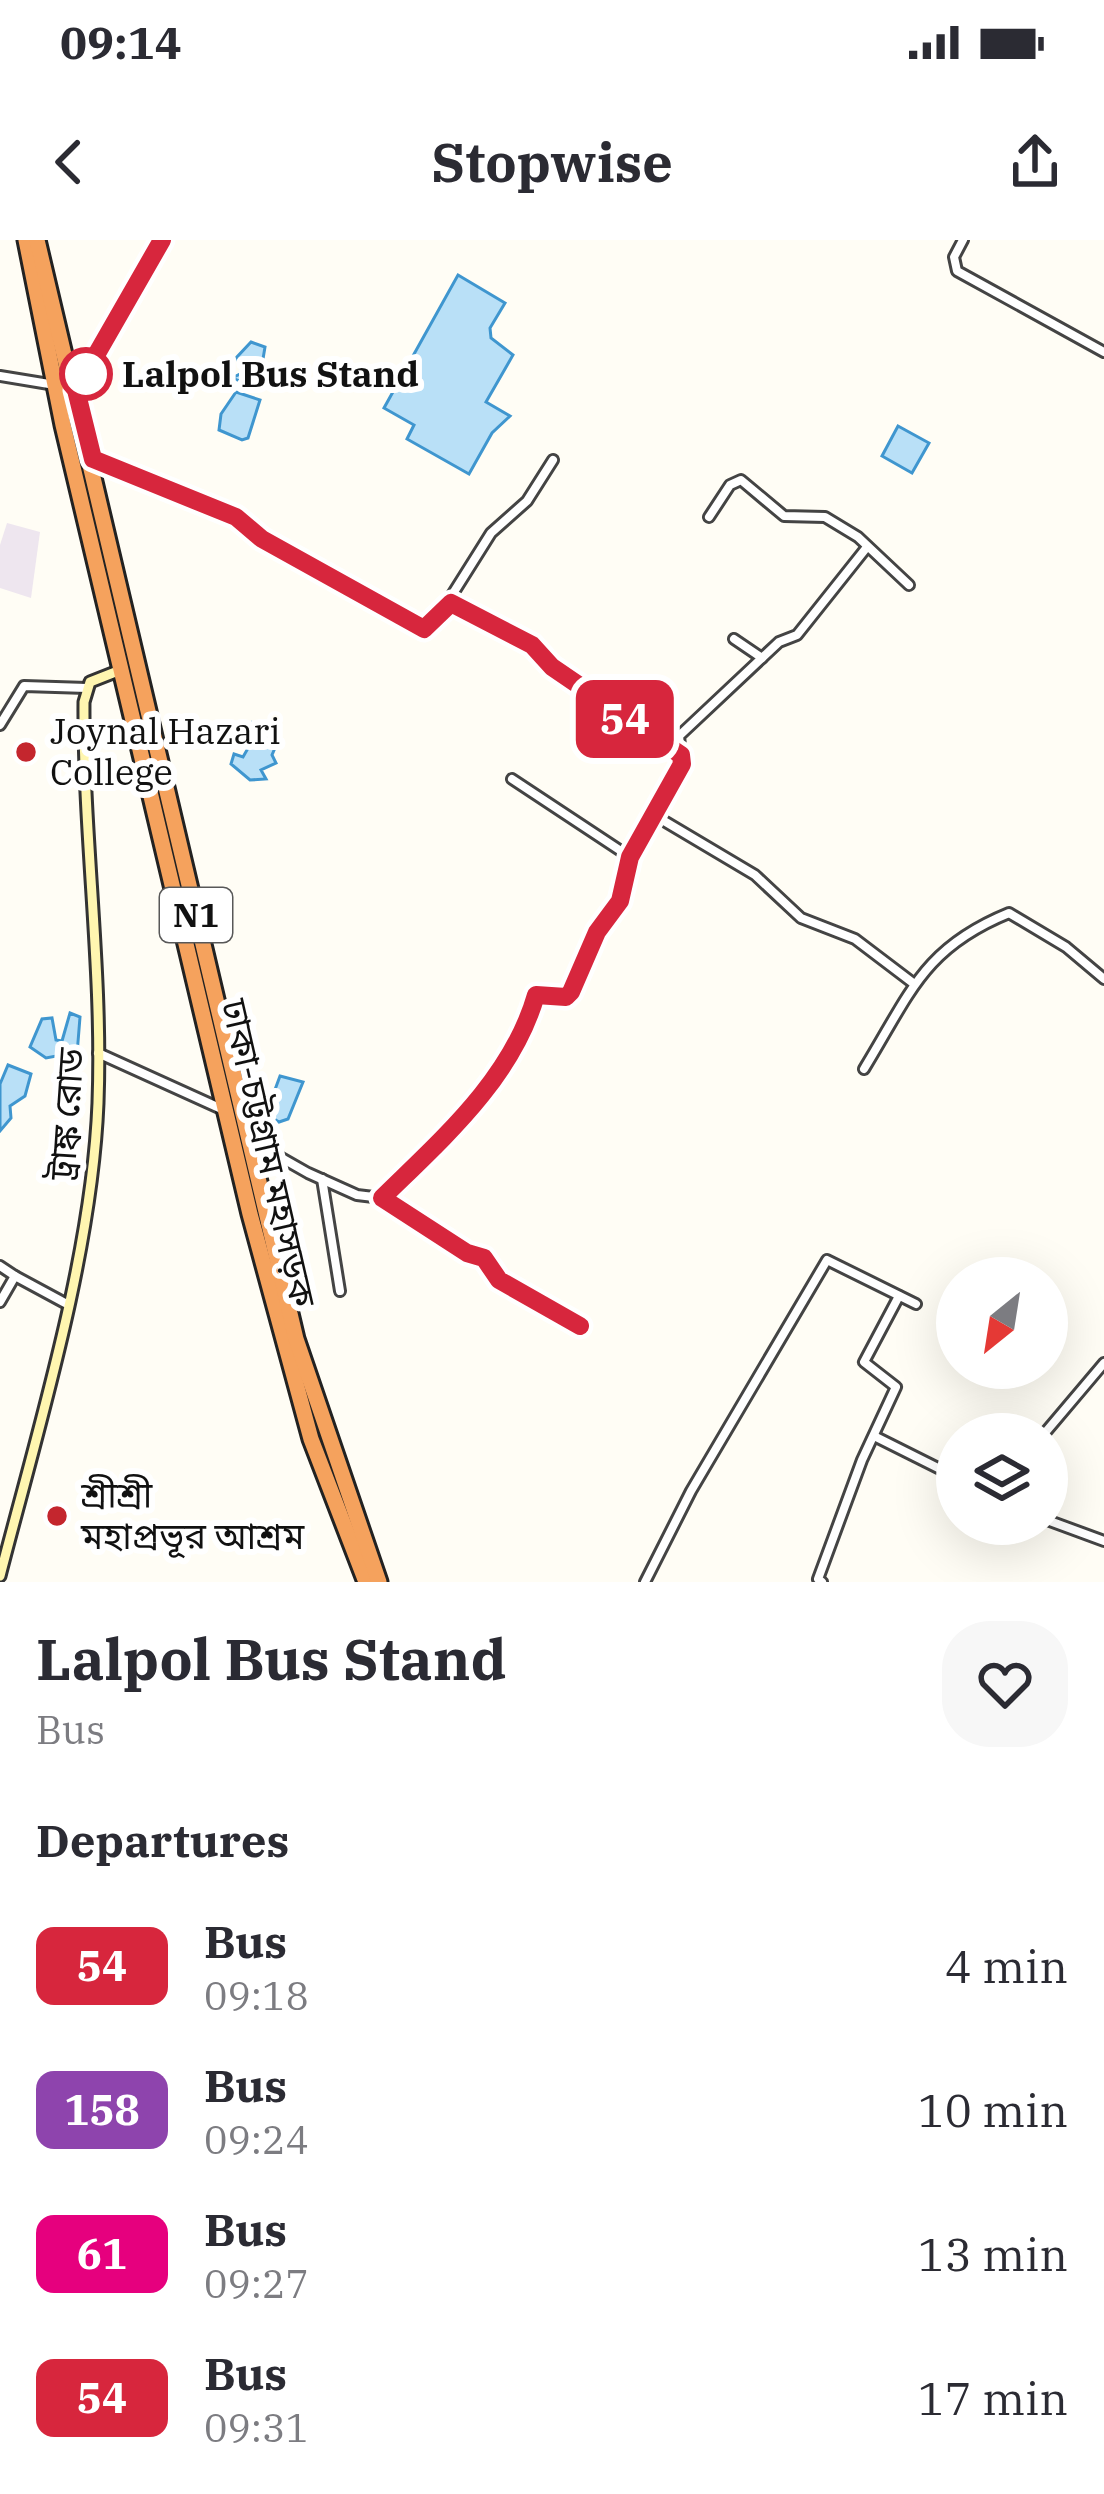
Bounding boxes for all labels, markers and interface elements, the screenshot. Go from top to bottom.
text: 09:14 [60,13,182,71]
text: Stopwise [431,127,673,197]
icon: back [36,129,102,195]
icon: share [1002,129,1068,195]
marker: Lalpol Bus Stand [61,349,111,399]
place label: Lalpol Bus Stand [122,350,419,397]
line badge: 54 [571,680,679,758]
text: 54 [600,691,650,746]
place label: Joynal Hazari College [50,707,280,795]
marker: Joynal Hazari College [13,739,39,765]
road number: N1 [160,888,232,942]
street label: ঢাকা-চট্টগ্রাম মহাসড়ক [211,993,328,1312]
street label: ট্রাঙ্ক রোড [37,1046,94,1183]
north arrow [936,1257,1068,1389]
map controls [936,1257,1068,1545]
button: layers [936,1413,1068,1545]
place label: শ্রীশ্রী মহাপ্রভূর আশ্রম [80,1471,305,1559]
marker: শ্রীশ্রী মহাপ্রভূর আশ্রম [44,1503,70,1529]
button: heart [942,1621,1068,1747]
text: Lalpol Bus Stand [36,1622,506,1696]
text: Bus [36,1704,105,1755]
text: Departures [36,1811,289,1869]
text: Bus [204,1912,287,1970]
text: 4 min [945,1937,1068,1995]
text: 54 [77,1938,127,1993]
text: 09:18 [204,1970,309,2021]
text: Bus [204,2056,287,2114]
text: 10 min [918,2081,1068,2139]
text: 158 [64,2082,140,2137]
text: 09:24 [204,2114,309,2165]
text: Bus [204,2200,287,2258]
text: 13 min [918,2225,1068,2283]
text: 61 [77,2226,127,2281]
text: 09:27 [204,2258,309,2309]
text: Bus [204,2344,287,2402]
text: 17 min [918,2369,1068,2427]
text: 54 [77,2370,127,2425]
text: 09:31 [204,2402,309,2453]

